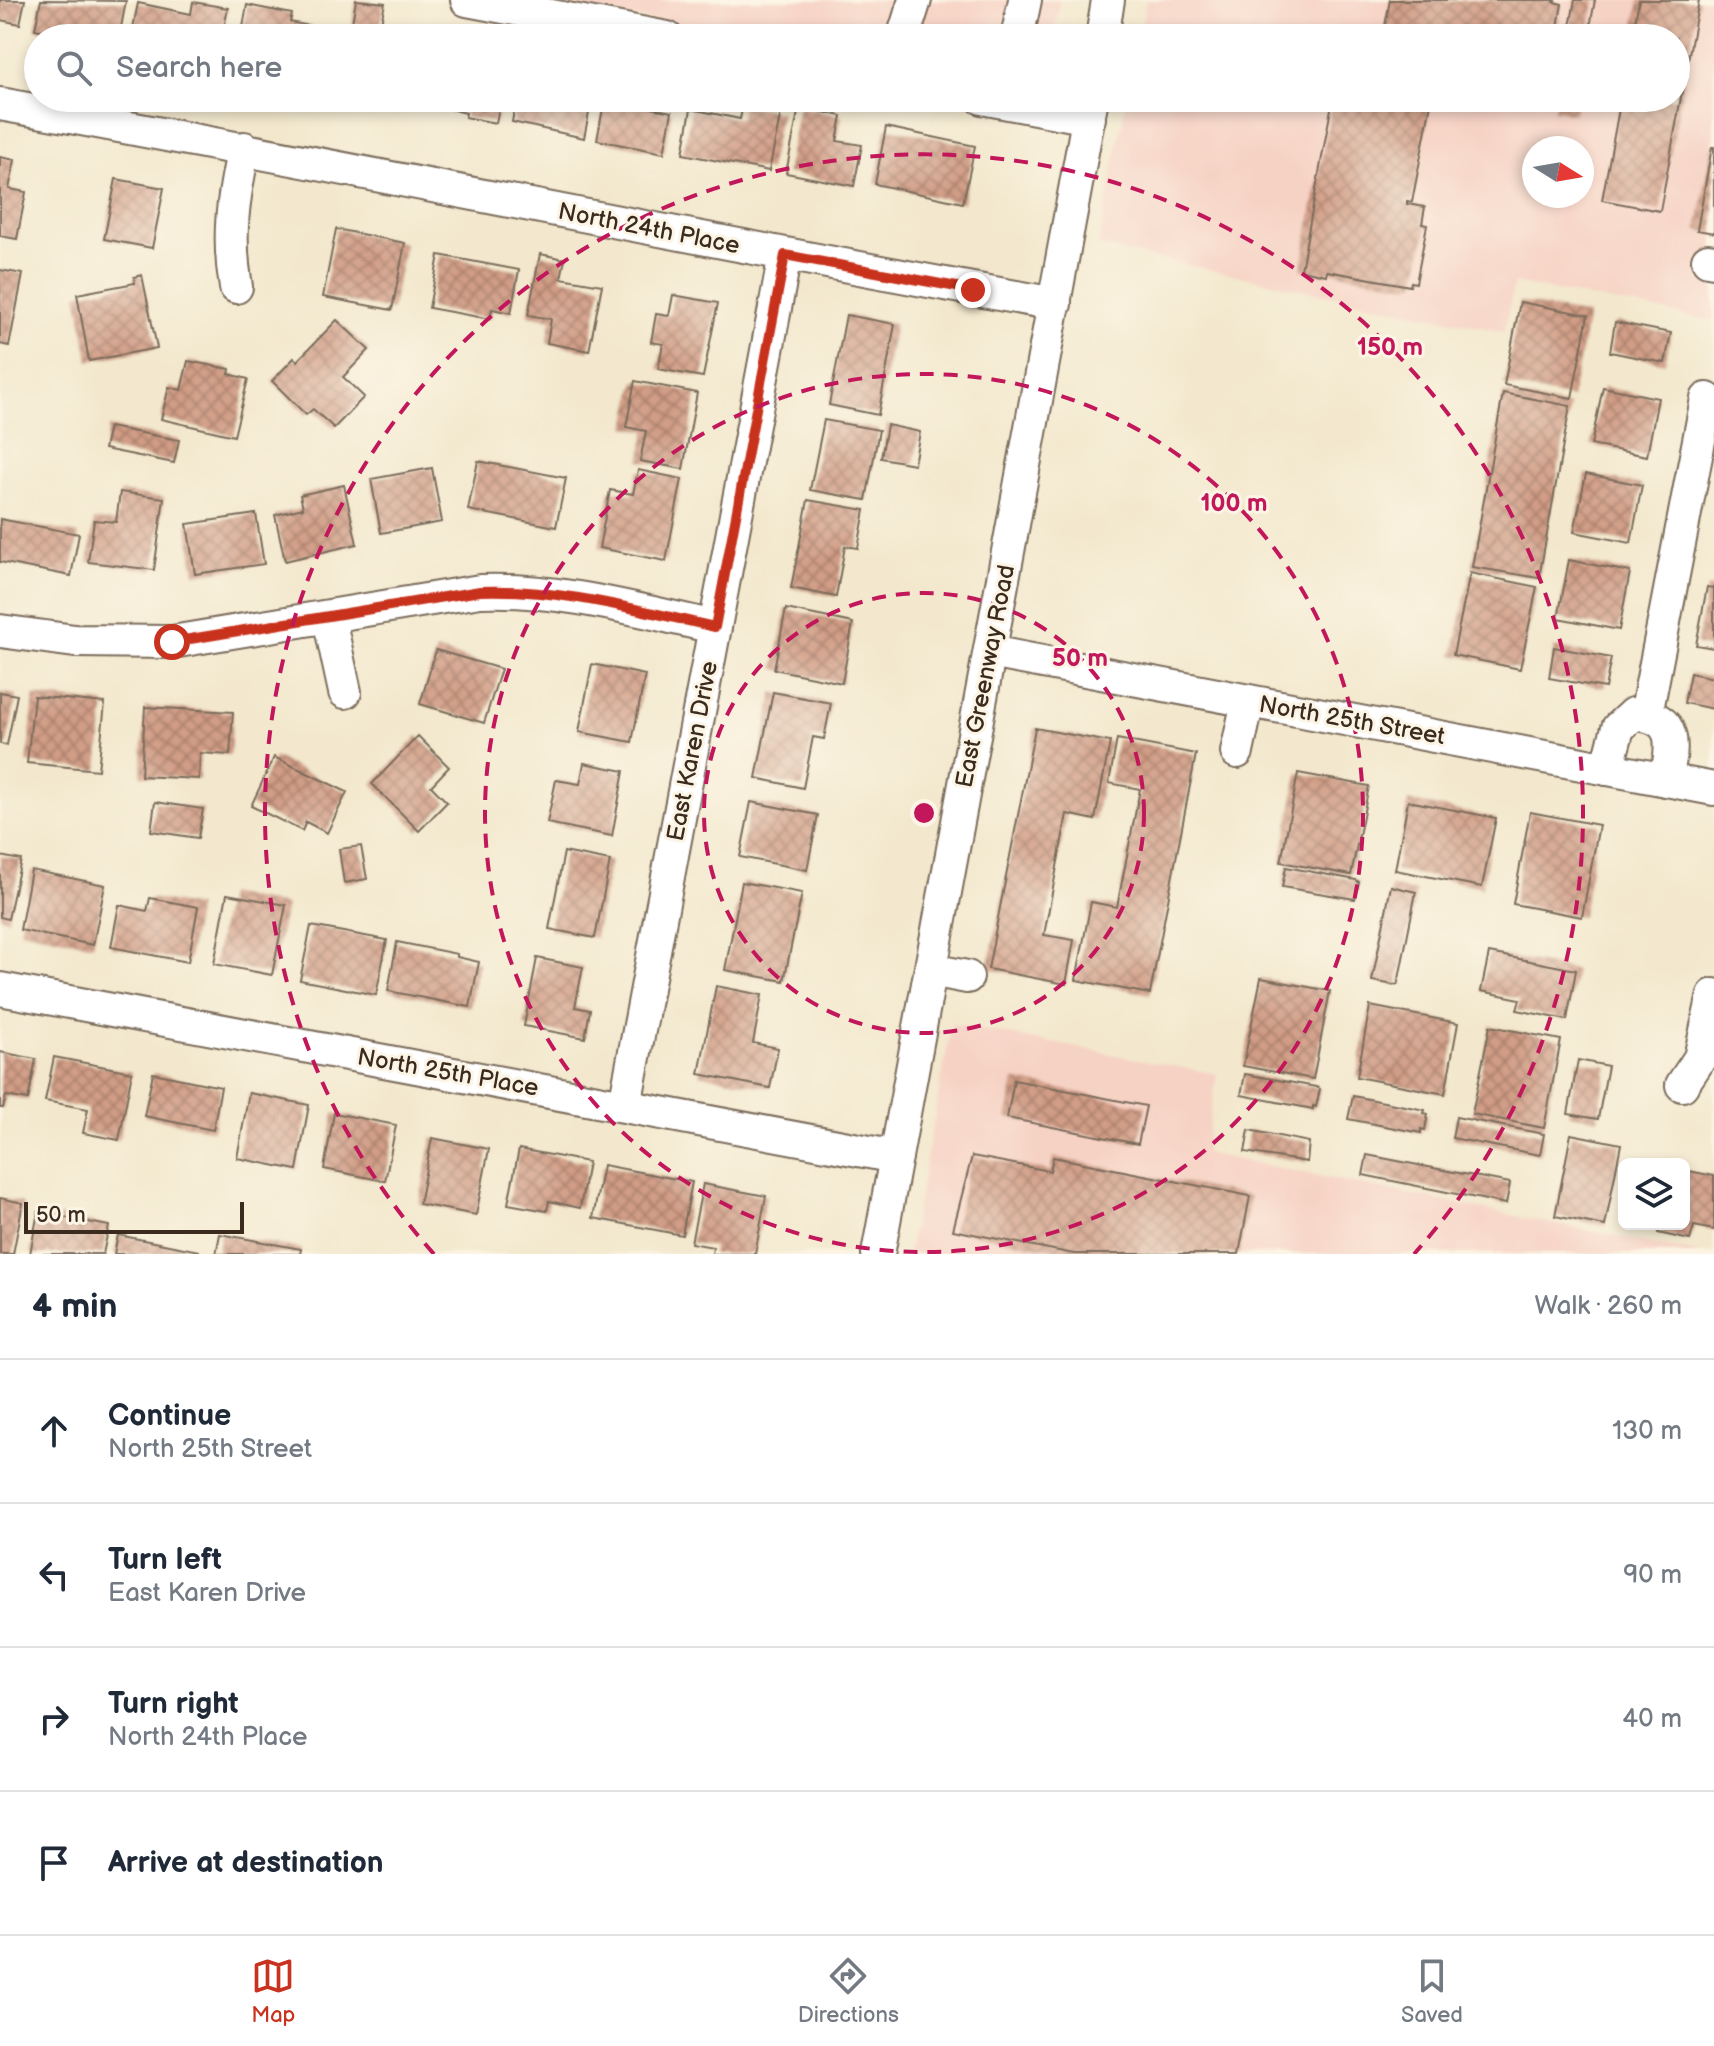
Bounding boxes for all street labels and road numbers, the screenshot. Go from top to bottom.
street label: North 24th Place [556,197,742,260]
street label: East Greenway Road [950,562,1021,790]
street label: East Karen Drive [661,659,724,844]
street label: North 25th Street [1257,690,1448,751]
street label: North 25th Place [355,1042,541,1103]

